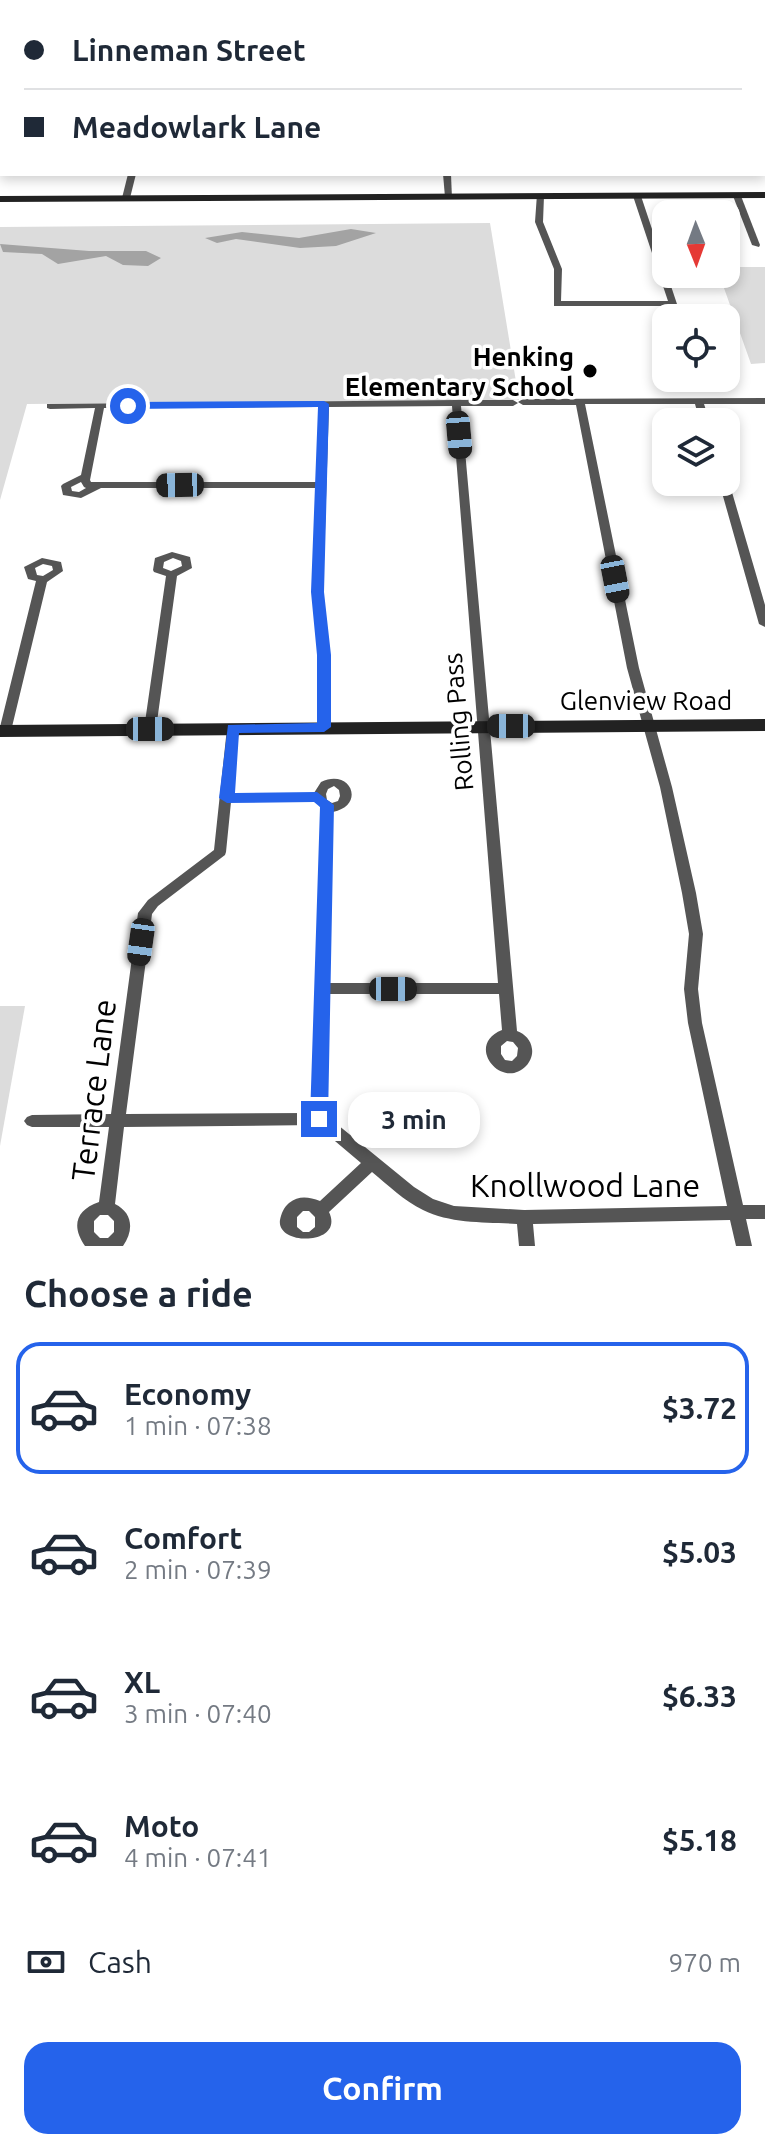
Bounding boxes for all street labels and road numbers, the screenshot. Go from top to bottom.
street label: Rolling Pass [438,652,478,792]
street label: Glenview Road [560,686,732,715]
street label: Terrace Lane [64,997,122,1183]
street label: Knollwood Lane [470,1167,700,1203]

